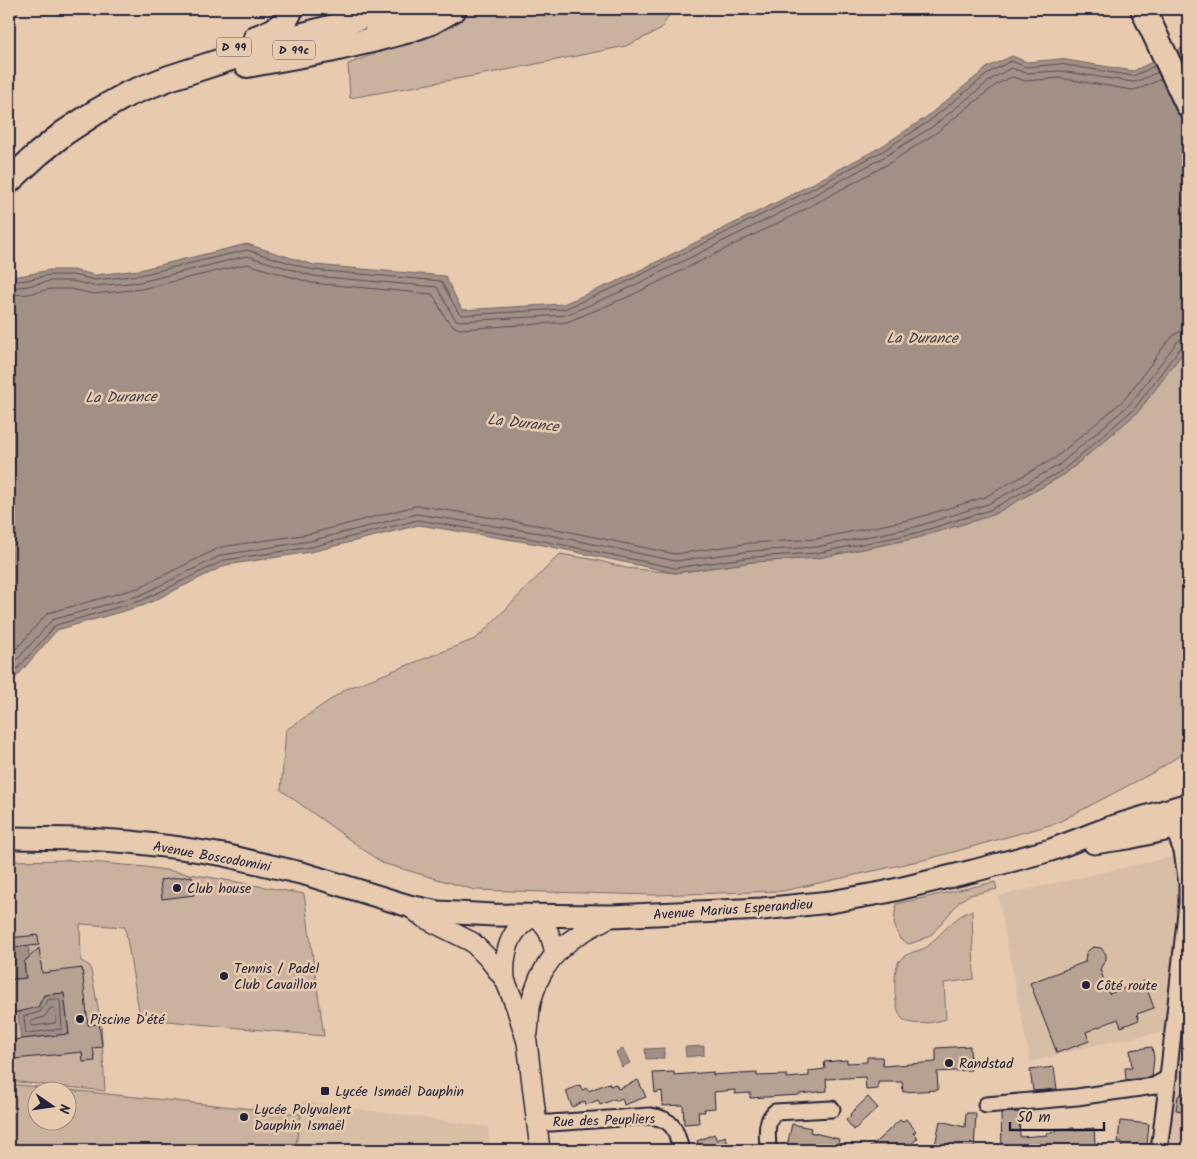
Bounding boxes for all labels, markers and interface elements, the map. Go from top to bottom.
road number: D 99 [216,38,252,56]
road number: D 99c [273,40,315,60]
water label: La Durance [886,327,959,351]
water label: La Durance [85,385,158,411]
water label: La Durance [486,408,561,440]
street label: Avenue Boscodomini [151,836,273,878]
place label: Club house [187,878,252,900]
marker: Club house [171,882,183,894]
street label: Avenue Marius Esperandieu [653,893,814,927]
place label: Tennis / Padel Club Cavaillon [234,958,320,996]
marker: Tennis / Padel Club Cavaillon [218,970,230,982]
place label: Côté route [1096,975,1158,997]
marker: Côté route [1080,979,1092,991]
place label: Piscine D'été [90,1009,165,1031]
marker: Piscine D'été [74,1013,86,1025]
place label: Randstad [959,1053,1014,1075]
marker: Randstad [943,1057,955,1069]
place label: Lycée Ismaël Dauphin [335,1081,464,1103]
north arrow [28,1082,78,1132]
marker: Lycée Ismaël Dauphin [319,1085,331,1097]
place label: Lycée Polyvalent Dauphin Ismaël [254,1099,352,1137]
scale bar [1010,1099,1103,1131]
text: N [52,1102,75,1116]
text: 50 m [1017,1106,1051,1130]
street label: Rue des Peupliers [552,1108,656,1134]
marker: Lycée Polyvalent Dauphin Ismaël [238,1111,250,1123]

